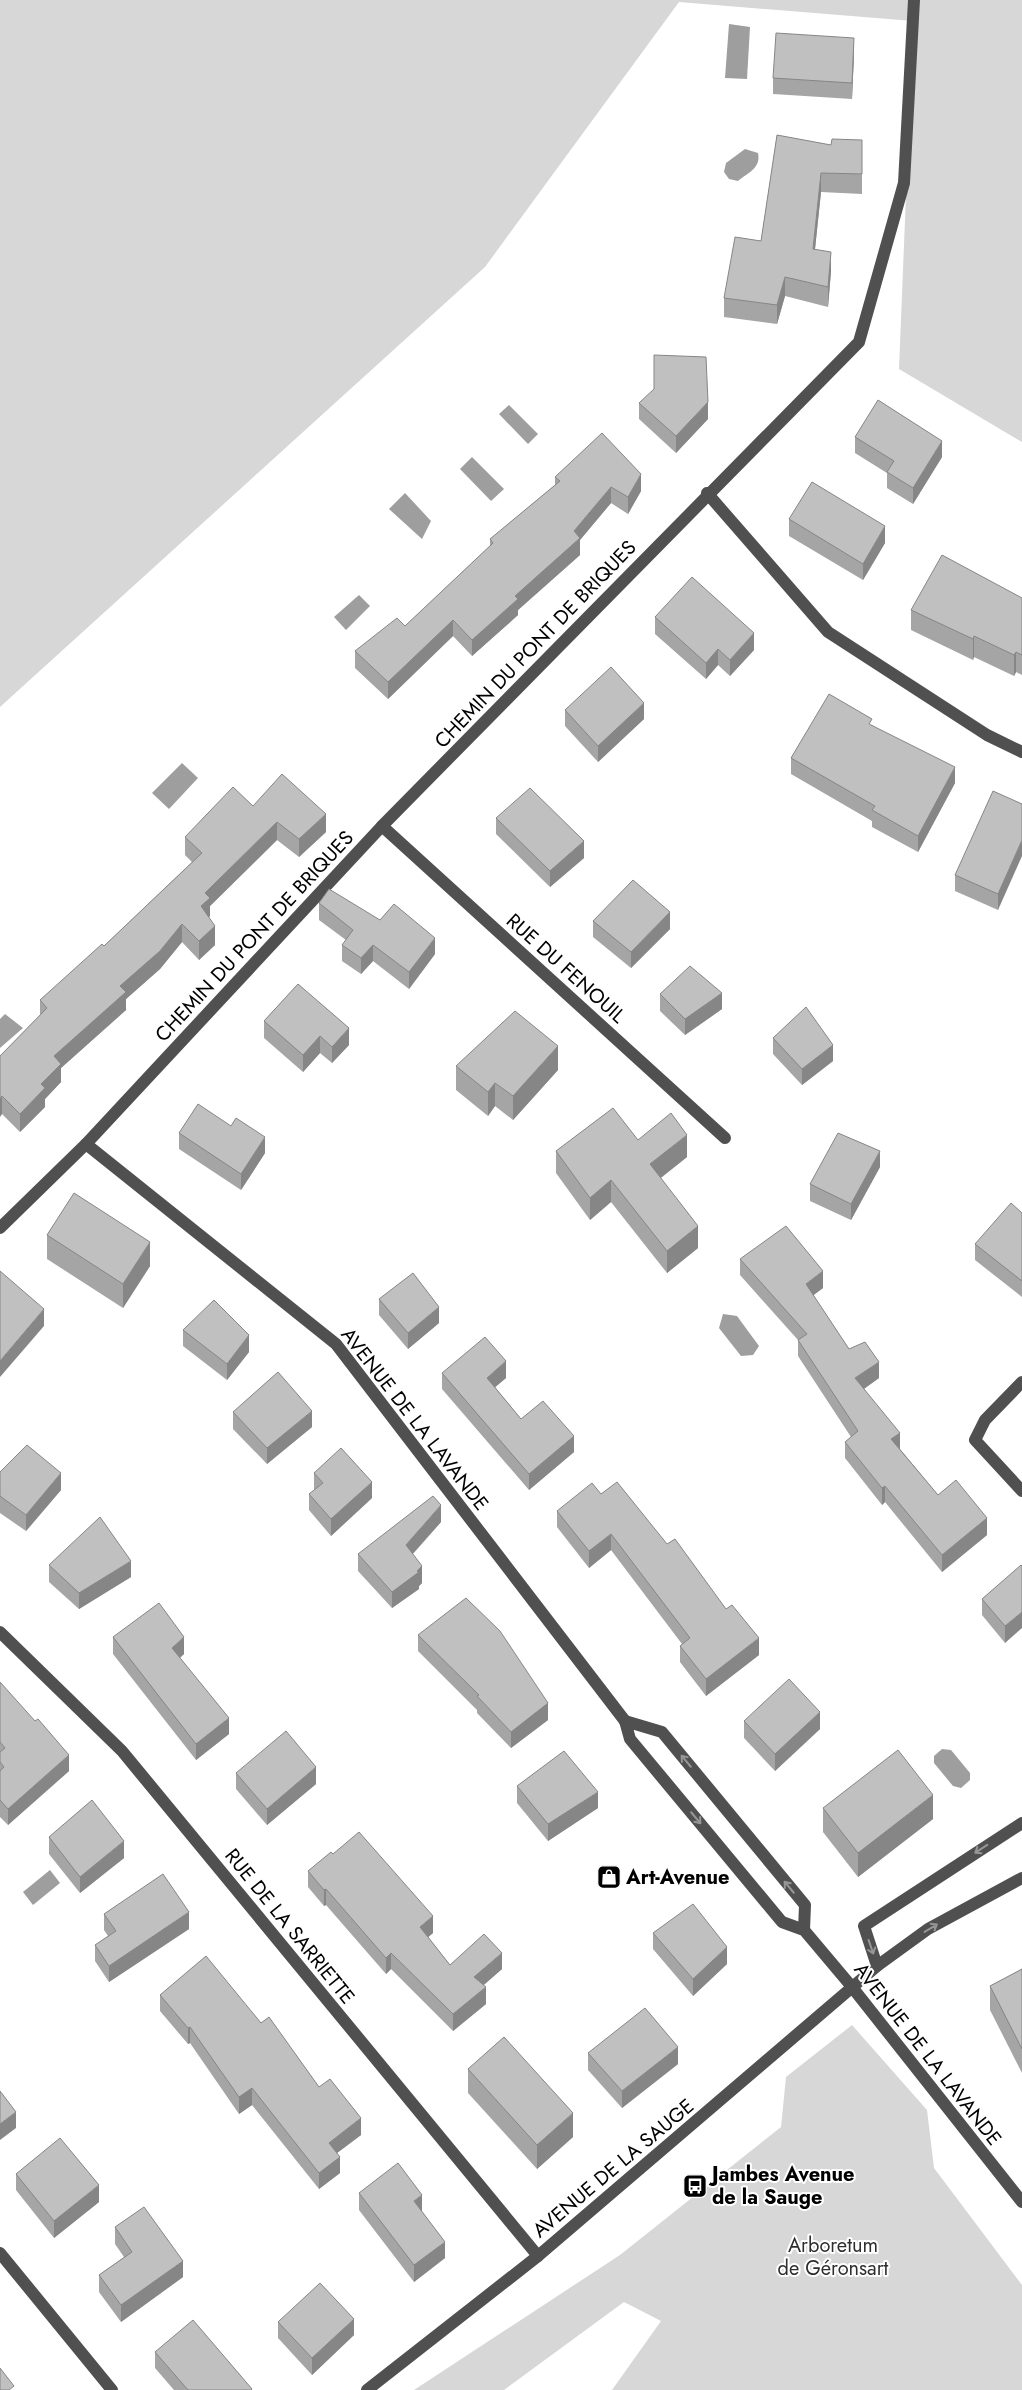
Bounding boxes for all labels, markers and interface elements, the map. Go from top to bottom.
street label: CHEMIN DU PONT DE BRIQUES [428,534,643,755]
street label: CHEMIN DU PONT DE BRIQUES [148,824,360,1048]
street label: RUE DU FENOUIL [500,907,632,1030]
street label: AVENUE DE LA LAVANDE [334,1322,495,1517]
one-way arrow [680,1755,692,1768]
one-way arrow [690,1811,701,1824]
street label: RUE DE LA SARRIETTE [218,1842,362,2010]
one-way arrow [974,1844,988,1854]
place label: Art-Avenue [625,1863,730,1892]
shop icon: Art-Avenue [596,1864,622,1890]
one-way arrow [784,1880,795,1893]
one-way arrow [924,1922,938,1932]
one-way arrow [867,1939,876,1954]
street label: AVENUE DE LA LAVANDE [847,1957,1008,2152]
street label: AVENUE DE LA SAUGE [526,2092,700,2245]
place label: Jambes Avenue de la Sauge [708,2160,855,2212]
bus stop icon: Jambes Avenue de la Sauge [682,2173,708,2199]
park label: Arboretum de Géronsart [778,2231,889,2283]

